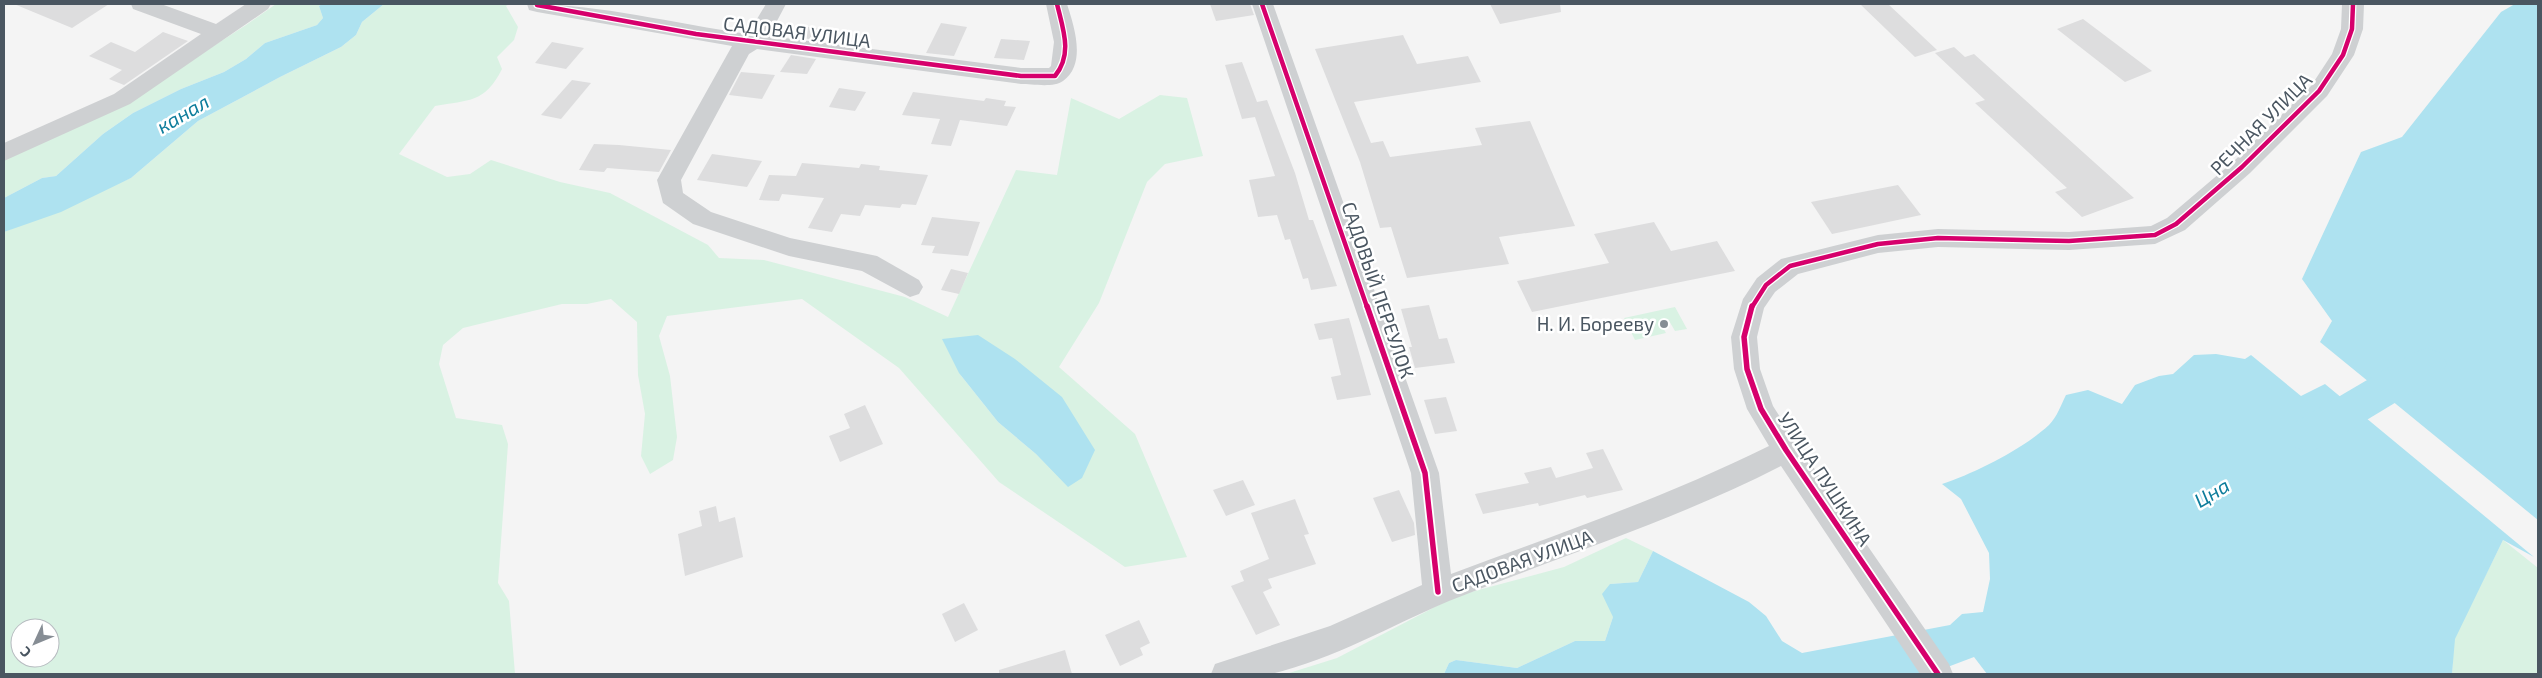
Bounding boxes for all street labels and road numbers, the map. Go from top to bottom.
street label: САДОВАЯ УЛИЦА [722,11,872,52]
street label: РЕЧНАЯ УЛИЦА [2205,68,2316,179]
street label: САДОВЫЙ ПЕРЕУЛОК [1337,199,1419,381]
street label: УЛИЦА ПУШКИНА [1774,408,1877,550]
street label: САДОВАЯ УЛИЦА [1448,524,1596,597]

